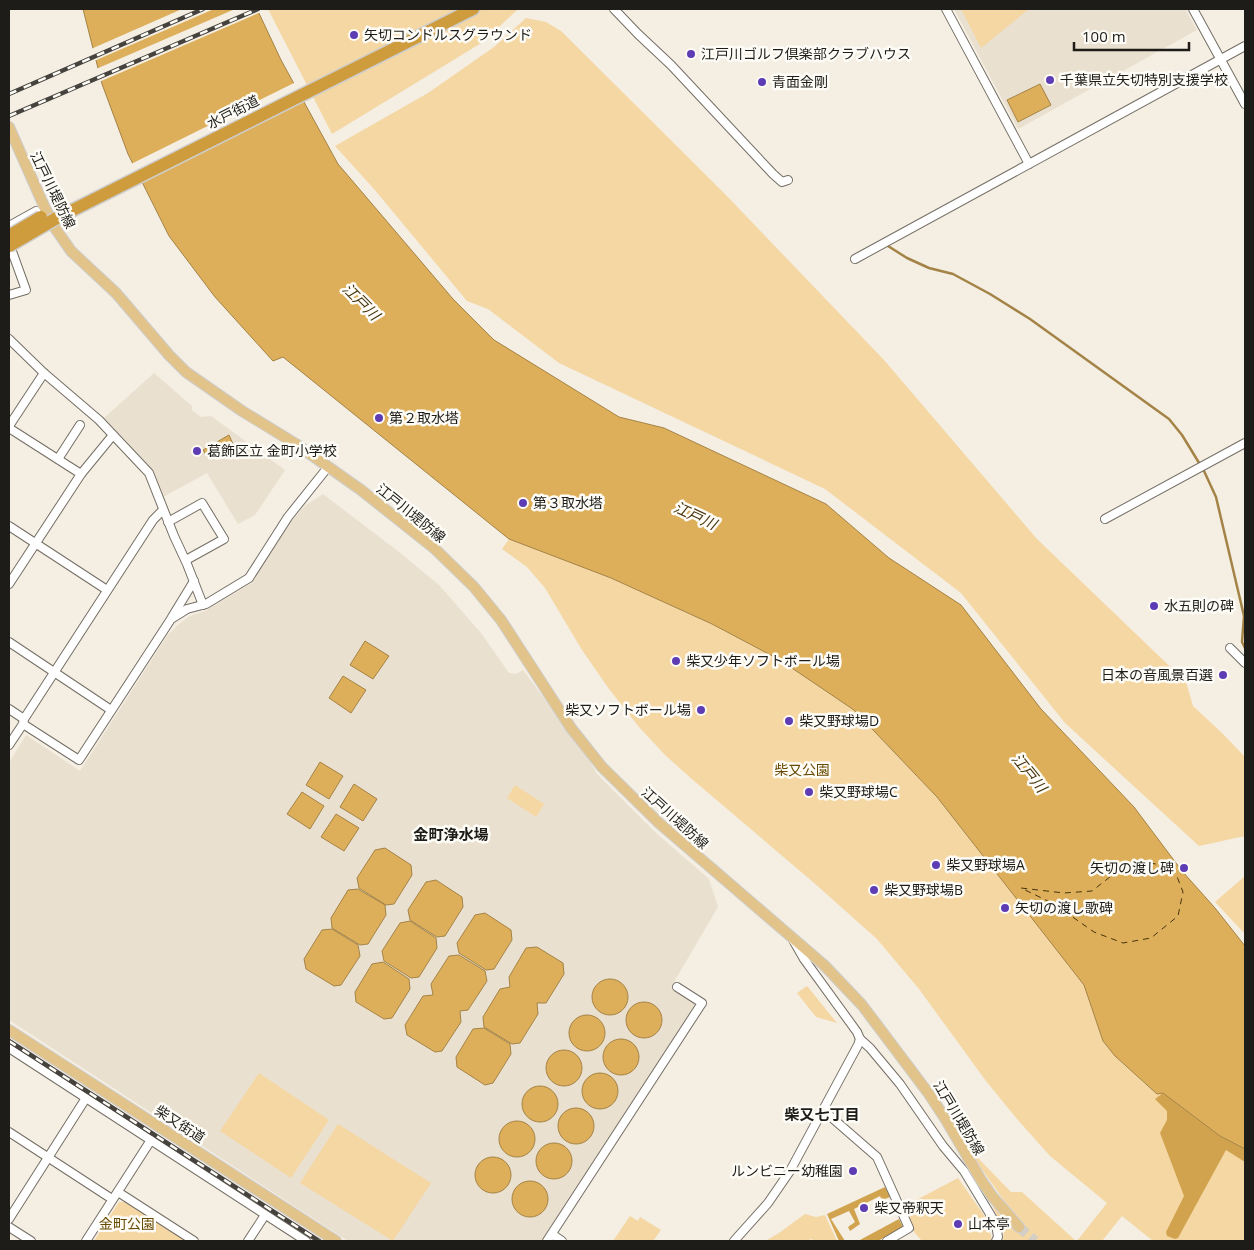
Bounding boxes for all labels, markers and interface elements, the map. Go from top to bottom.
scale bar [1074,20,1189,52]
place label: 矢切コンドルスグラウンド [364,25,532,44]
text: 100 m [1082,26,1126,46]
marker: 矢切コンドルスグラウンド [348,29,360,41]
place label: 江戸川ゴルフ倶楽部クラブハウス [701,44,911,63]
marker: 江戸川ゴルフ倶楽部クラブハウス [685,48,697,60]
place label: 千葉県立矢切特別支援学校 [1060,70,1228,89]
place label: 青面金剛 [772,72,828,91]
marker: 千葉県立矢切特別支援学校 [1044,74,1056,86]
marker: 青面金剛 [756,76,768,88]
street label: 水戸街道 [204,90,262,133]
street label: 江戸川堤防線 [26,148,80,232]
water label: 江戸川 [339,278,386,326]
place label: 第２取水塔 [389,408,459,427]
marker: 第２取水塔 [373,412,385,424]
place label: 葛飾区立 金町小学校 [207,441,337,460]
marker: 葛飾区立 金町小学校 [191,445,203,457]
street label: 江戸川堤防線 [373,479,450,546]
place label: 第３取水塔 [533,493,603,512]
marker: 第３取水塔 [517,497,529,509]
water label: 江戸川 [671,497,722,535]
place label: 水五則の碑 [1164,596,1234,615]
marker: 水五則の碑 [1148,600,1160,612]
place label: 柴又少年ソフトボール場 [686,651,840,670]
marker: 柴又少年ソフトボール場 [670,655,682,667]
place label: 日本の音風景百選 [1101,665,1213,684]
marker: 日本の音風景百選 [1217,669,1229,681]
place label: 柴又ソフトボール場 [565,700,691,719]
marker: 柴又ソフトボール場 [695,704,707,716]
place label: 柴又野球場D [799,711,879,730]
marker: 柴又野球場D [783,715,795,727]
water label: 江戸川 [1008,749,1053,798]
park label: 柴又公園 [774,760,830,779]
street label: 江戸川堤防線 [638,782,713,853]
place label: 柴又野球場C [819,782,898,801]
marker: 柴又野球場C [803,786,815,798]
district label: 金町浄水場 [413,824,489,844]
place label: 柴又野球場A [946,855,1025,874]
place label: 矢切の渡し碑 [1090,858,1174,877]
marker: 柴又野球場A [930,859,942,871]
marker: 矢切の渡し碑 [1178,862,1190,874]
place label: 柴又野球場B [884,880,963,899]
marker: 柴又野球場B [868,884,880,896]
place label: 矢切の渡し歌碑 [1015,898,1113,917]
marker: 矢切の渡し歌碑 [999,902,1011,914]
street label: 江戸川堤防線 [930,1077,989,1159]
street label: 柴又街道 [152,1100,209,1147]
district label: 柴又七丁目 [784,1104,860,1124]
place label: ルンビニー幼稚園 [731,1161,843,1180]
marker: ルンビニー幼稚園 [847,1165,859,1177]
place label: 柴又帝釈天 [874,1198,944,1217]
marker: 柴又帝釈天 [858,1202,870,1214]
park label: 金町公園 [99,1214,155,1233]
place label: 山本亭 [968,1214,1010,1233]
marker: 山本亭 [952,1218,964,1230]

